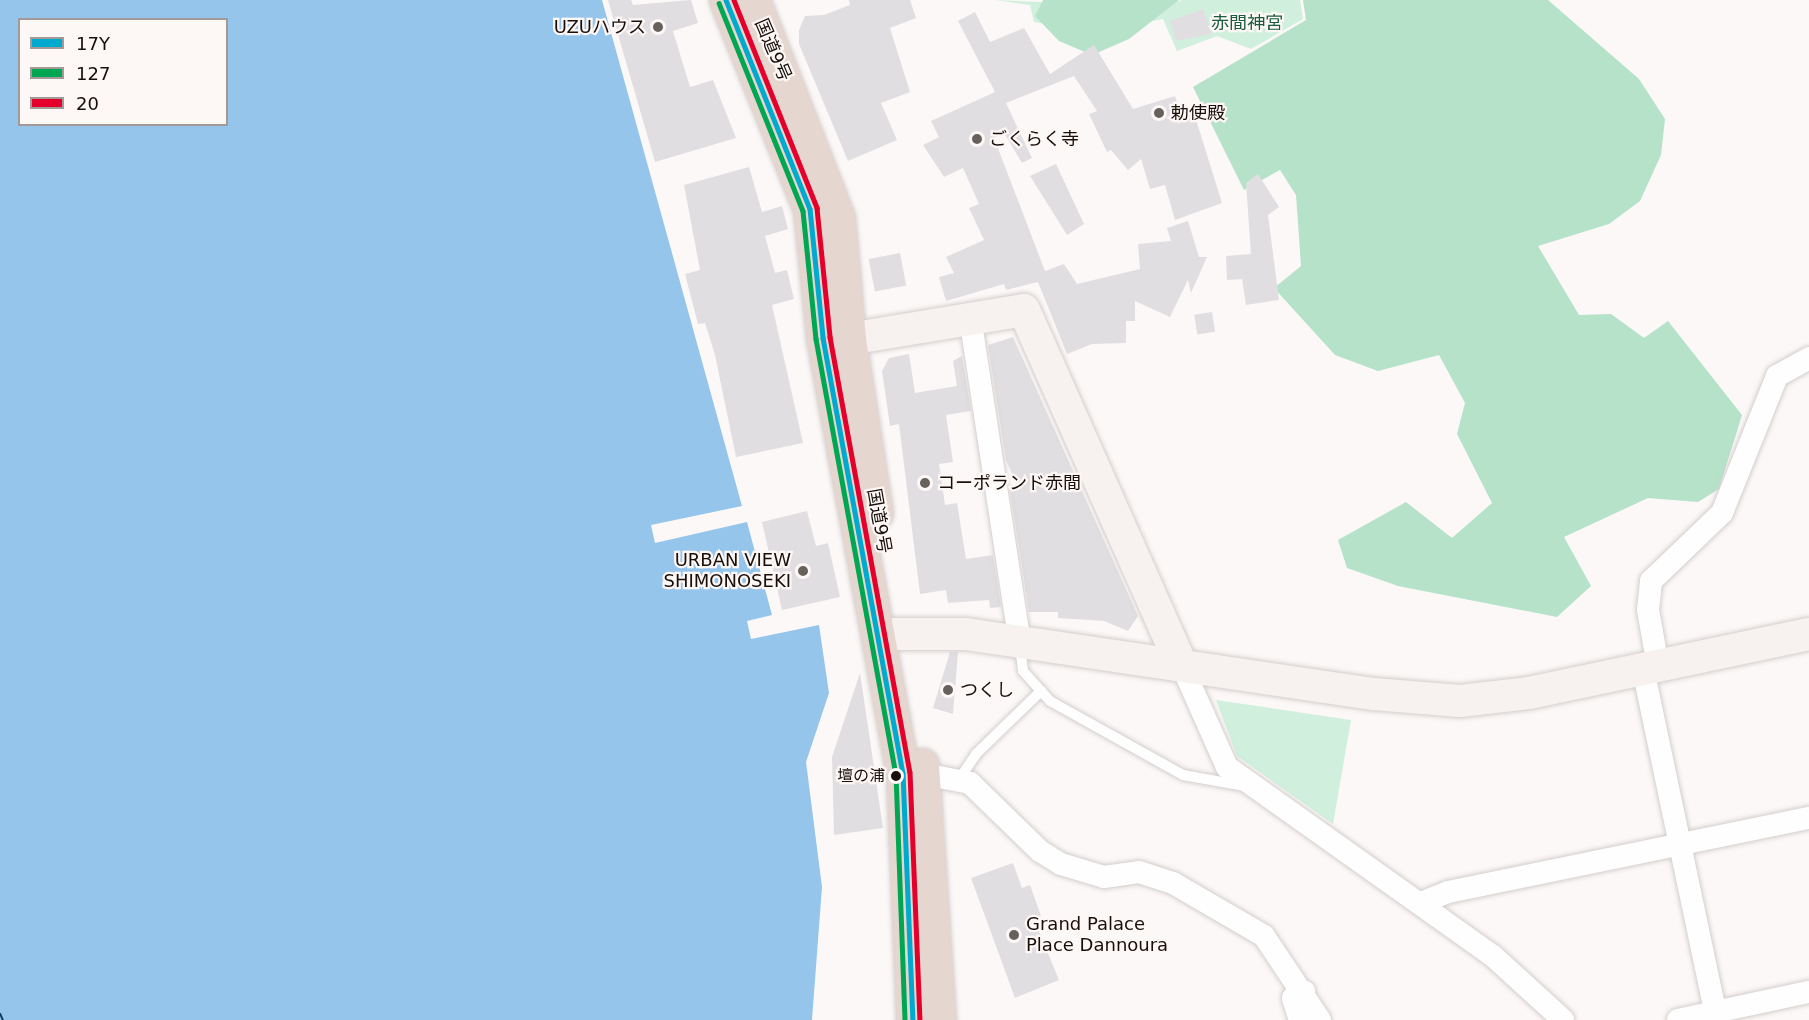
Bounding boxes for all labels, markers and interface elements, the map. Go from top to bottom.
park label: 赤間神宮 [1211,12,1283,34]
place label: UZUハウス [554,16,646,38]
street label: 国道9号 [750,16,796,84]
legend [18,18,228,126]
marker: UZUハウス [651,20,665,34]
text: 17Y [76,33,110,54]
text: 127 [76,63,110,84]
text: 20 [76,93,99,114]
place label: 勅使殿 [1171,102,1225,124]
marker: 勅使殿 [1152,106,1166,120]
place label: ごくらく寺 [989,128,1079,150]
marker: ごくらく寺 [970,132,984,146]
place label: コーポランド赤間 [937,472,1081,494]
marker: コーポランド赤間 [918,476,932,490]
street label: 国道9号 [863,487,895,555]
place label: URBAN VIEW SHIMONOSEKI [663,550,791,592]
marker: URBAN VIEW SHIMONOSEKI [796,564,810,578]
place label: つくし [960,679,1014,701]
marker: つくし [941,683,955,697]
place label: 壇の浦 [837,766,885,786]
marker: 壇の浦 [890,770,902,782]
place label: Grand Palace Place Dannoura [1026,914,1168,956]
marker: Grand Palace Place Dannoura [1007,928,1021,942]

